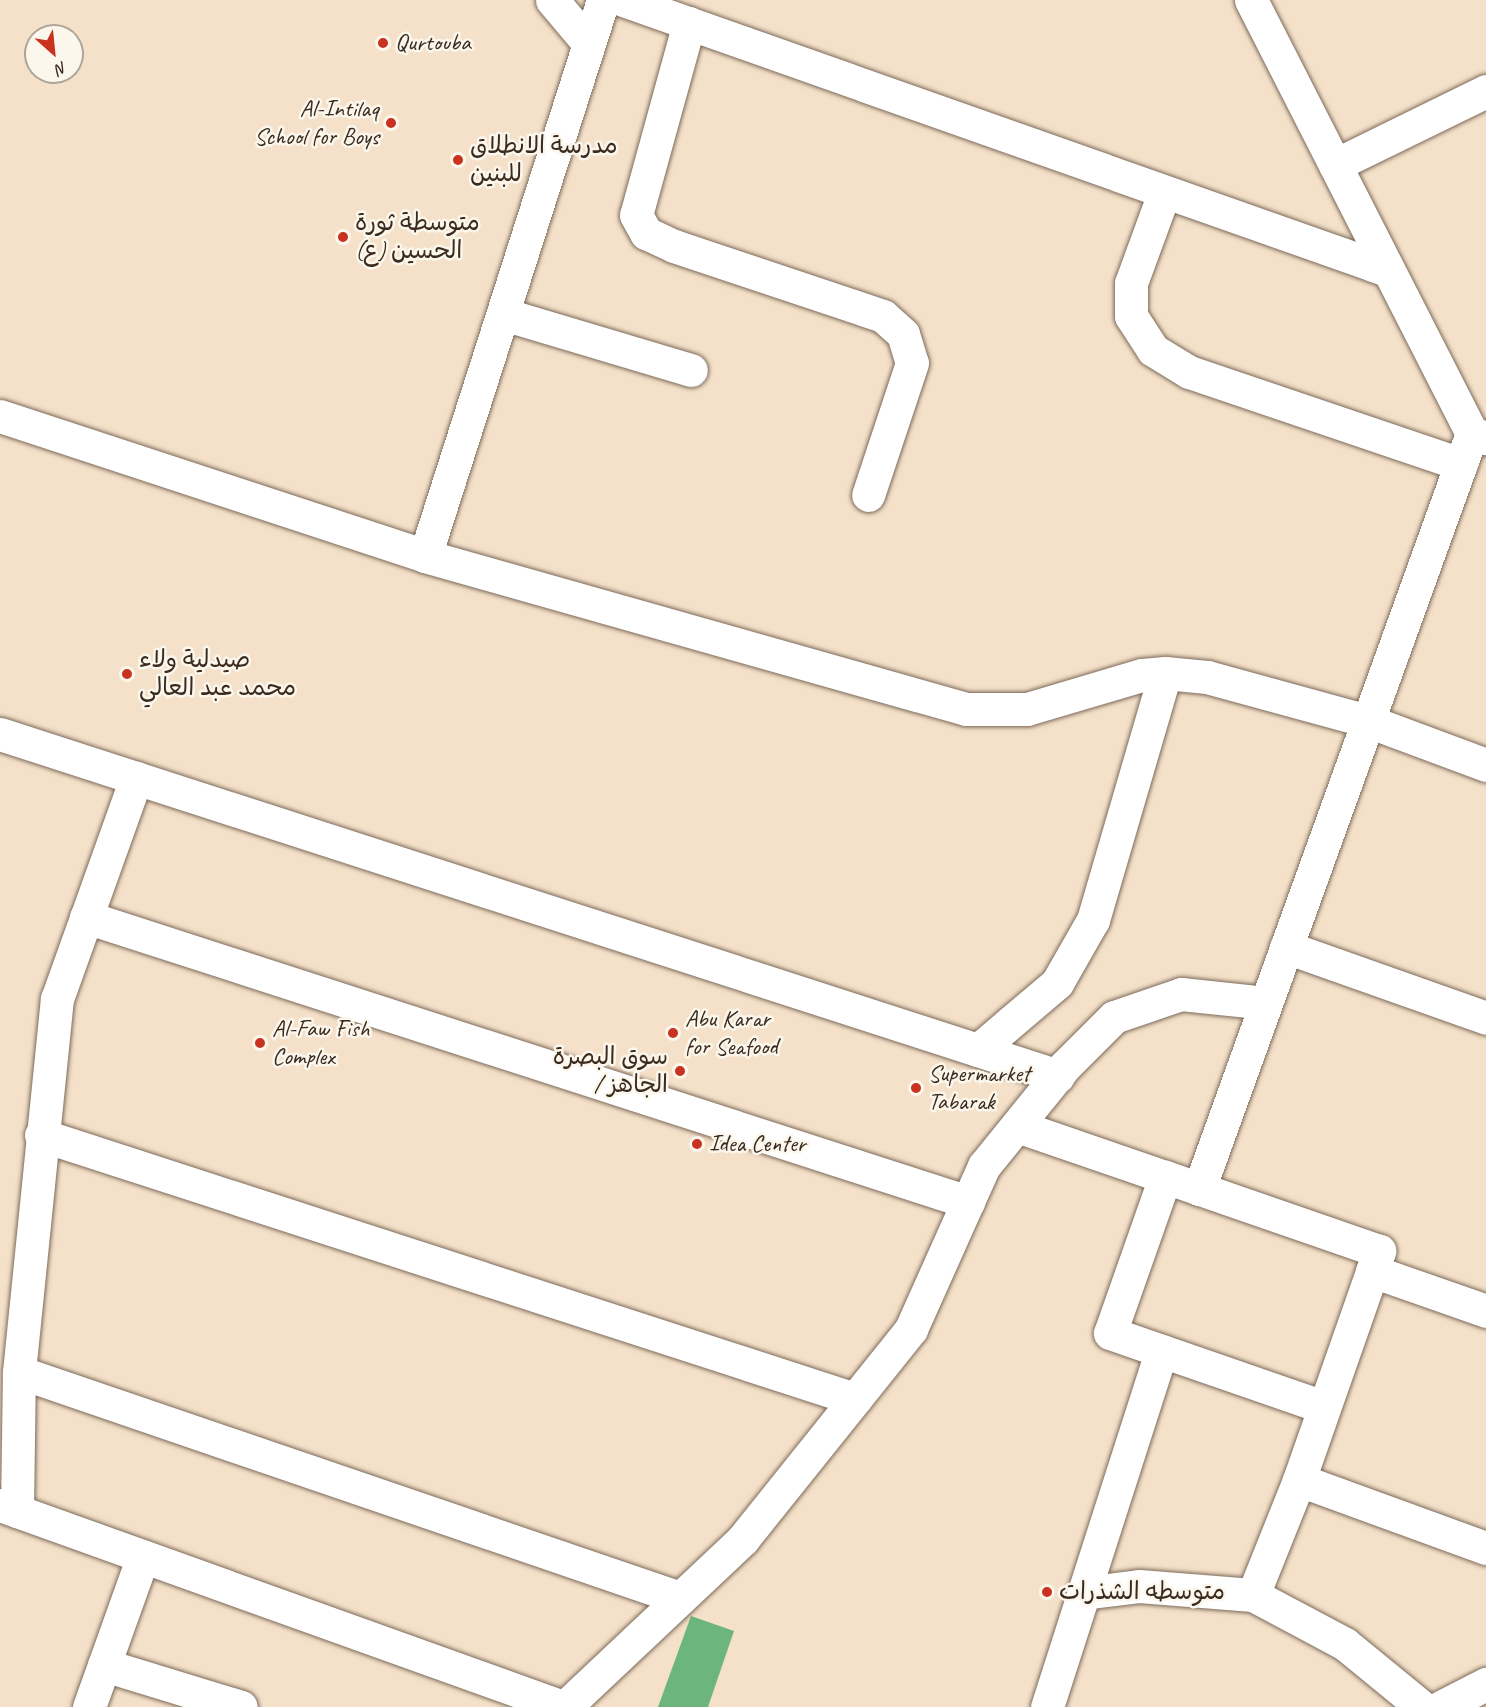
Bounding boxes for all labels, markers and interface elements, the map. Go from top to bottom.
north arrow [24,24,84,84]
place label: Qurtouba [395,29,471,57]
marker: Qurtouba [376,36,390,50]
text: N [52,57,70,79]
place label: Al-Intilaq School for Boys [255,95,379,151]
marker: Al-Intilaq School for Boys [384,116,398,130]
place label: مدرسة الانطلاق للبنين [470,132,618,188]
marker: مدرسة الانطلاق للبنين [451,153,465,167]
place label: متوسطة ثورة الحسين (ع) [355,209,480,265]
marker: متوسطة ثورة الحسين (ع) [336,230,350,244]
place label: صيدلية ولاء محمد عبد العالي [139,646,296,702]
marker: صيدلية ولاء محمد عبد العالي [120,667,134,681]
place label: Abu Karar for Seafood [685,1005,777,1061]
place label: Al-Faw Fish Complex [272,1015,369,1071]
marker: Abu Karar for Seafood [666,1026,680,1040]
marker: Al-Faw Fish Complex [253,1036,267,1050]
place label: سوق البصرة / الجاهز [553,1043,668,1099]
place label: Supermarket Tabarak [928,1060,1030,1116]
marker: سوق البصرة / الجاهز [673,1064,687,1078]
marker: Supermarket Tabarak [909,1081,923,1095]
place label: Idea Center [709,1130,805,1158]
marker: Idea Center [690,1137,704,1151]
place label: متوسطه الشذرات [1059,1578,1225,1606]
marker: متوسطه الشذرات [1040,1585,1054,1599]

